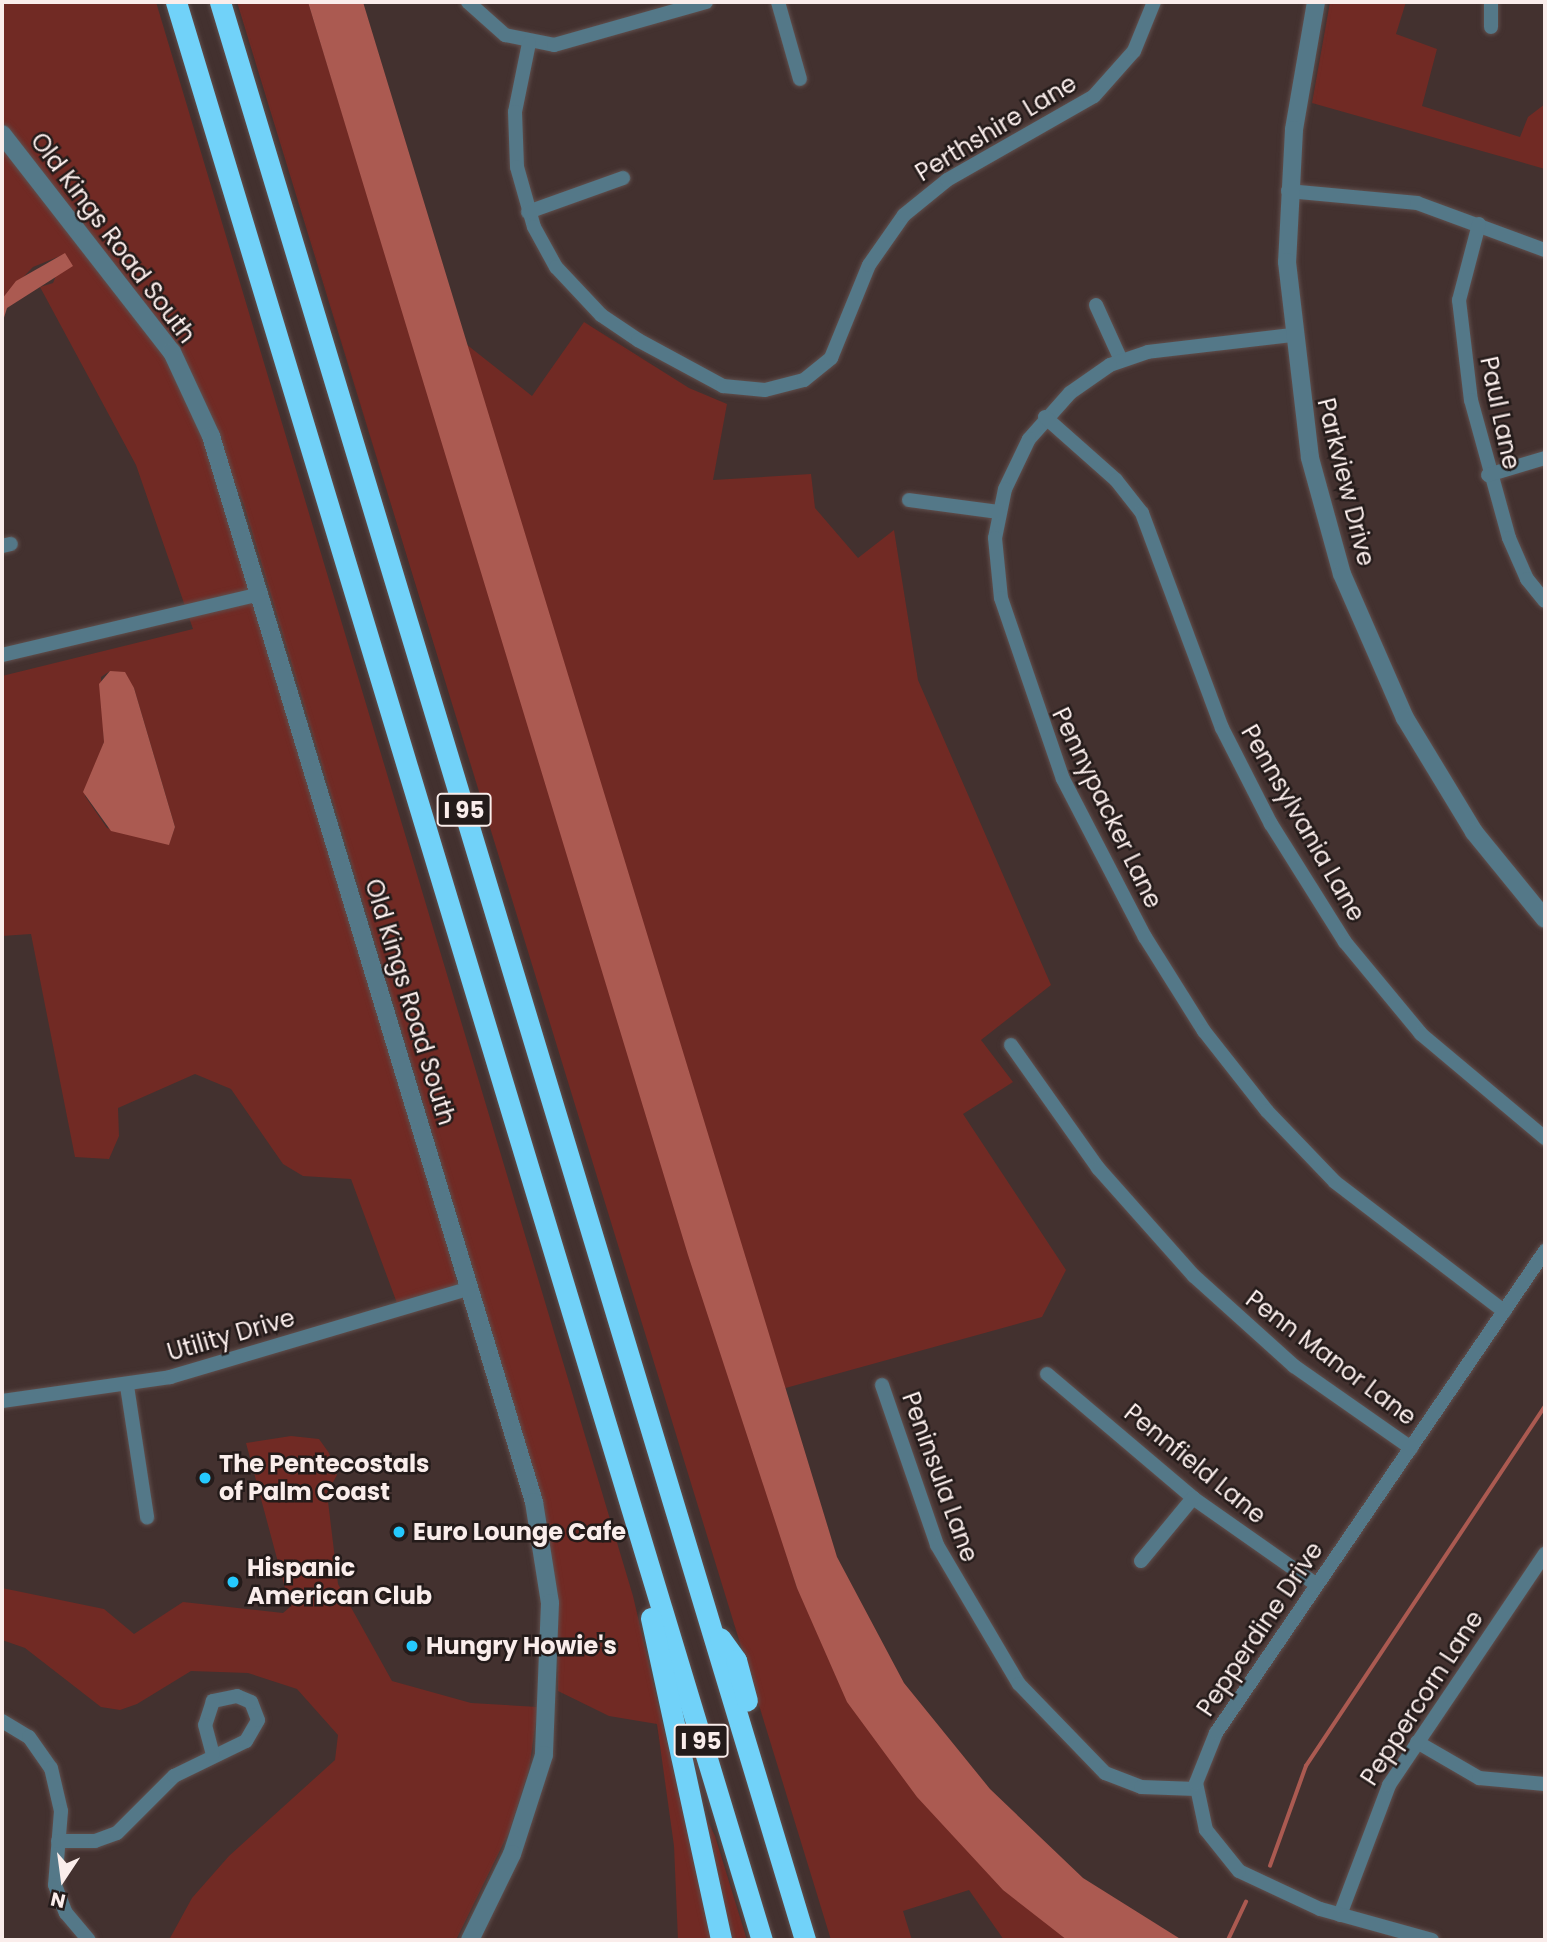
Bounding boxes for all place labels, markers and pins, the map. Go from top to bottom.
place label: The Pentecostals of Palm Coast [219,1450,429,1506]
marker: The Pentecostals of Palm Coast [197,1470,213,1486]
place label: Euro Lounge Cafe [413,1518,626,1546]
marker: Euro Lounge Cafe [391,1524,407,1540]
place label: Hispanic American Club [247,1554,432,1610]
marker: Hispanic American Club [225,1574,241,1590]
place label: Hungry Howie's [426,1632,617,1660]
marker: Hungry Howie's [404,1638,420,1654]

